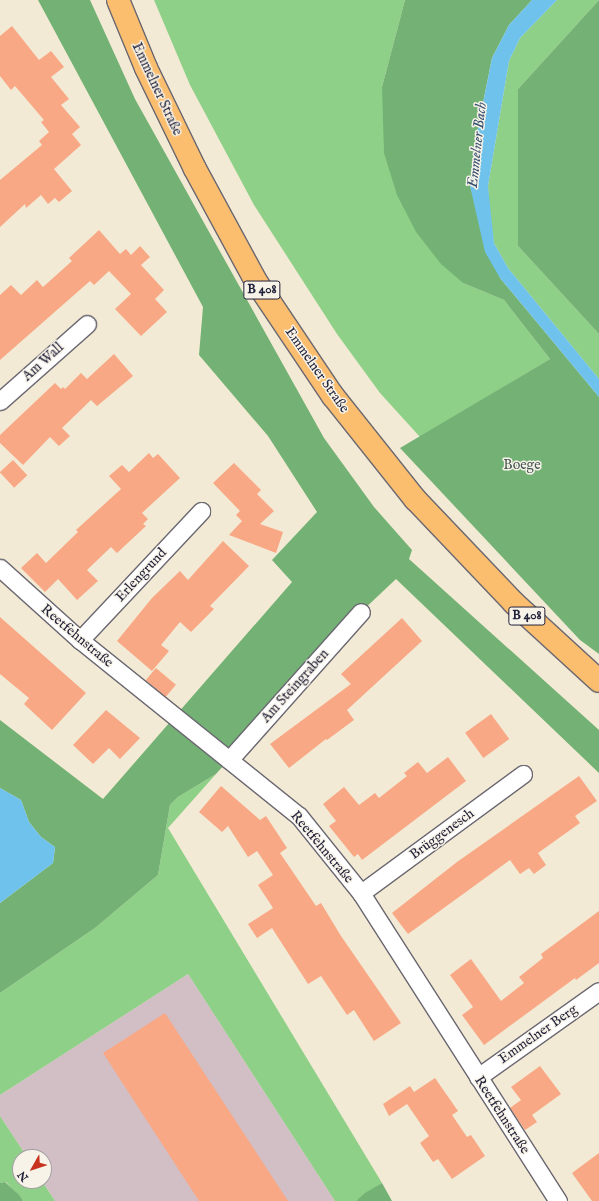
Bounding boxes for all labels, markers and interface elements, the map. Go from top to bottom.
street label: Emmelner Straße [128,40,186,138]
water label: Emmelner Bach [464,101,490,189]
road number: B 408 [243,279,281,301]
street label: Emmelner Straße [281,324,353,416]
street label: Am Wall [19,339,67,385]
park label: Boege [503,457,541,473]
street label: Erlengrund [112,545,170,605]
street label: Reetfehnstraße [37,601,117,671]
road number: B 408 [508,605,546,627]
street label: Am Steingraben [258,646,332,726]
street label: Brüggenesch [407,805,477,863]
street label: Reetfehnstraße [287,807,357,887]
street label: Emmelner Berg [495,1001,581,1067]
street label: Reetfehnstraße [471,1073,533,1157]
north arrow [12,1149,52,1189]
text: N [15,1168,32,1184]

